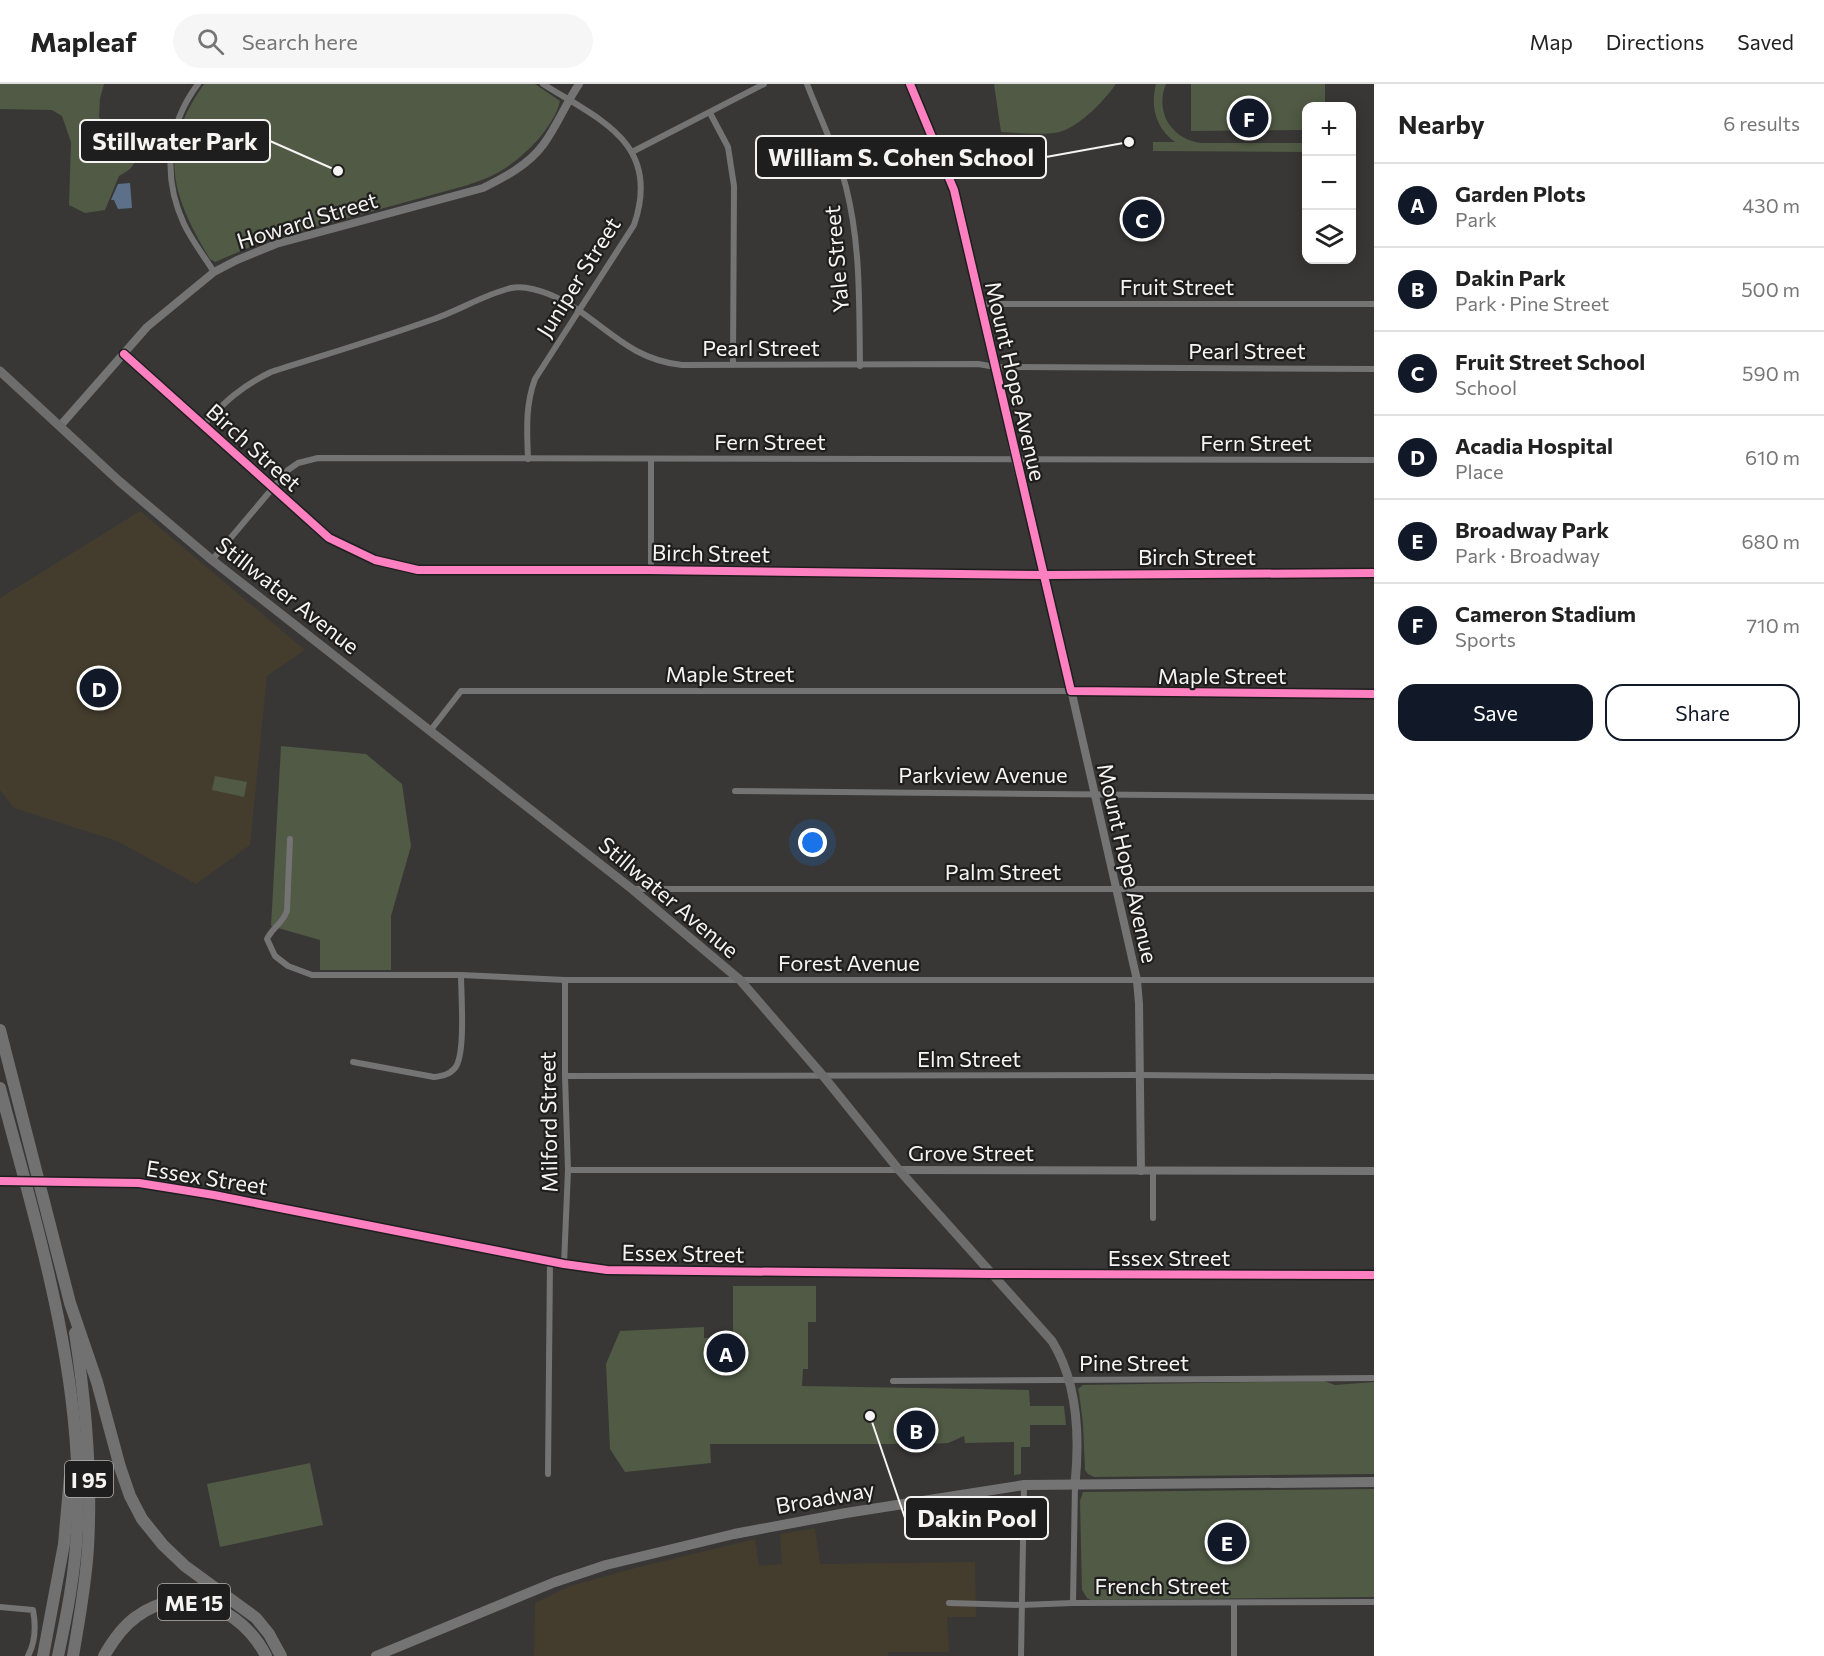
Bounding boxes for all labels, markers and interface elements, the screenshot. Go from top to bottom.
search box [173,14,593,68]
text: Mapleaf [30,24,137,58]
icon: search [194,25,227,58]
text: Search here [242,28,358,55]
text: Map [1530,29,1573,54]
text: Directions [1606,29,1704,54]
text: Saved [1737,29,1794,54]
pin: F [1230,96,1268,141]
map controls [1302,102,1356,264]
button: + [1302,102,1356,156]
text: Nearby [1398,108,1485,139]
text: 6 results [1723,111,1800,135]
callout: Stillwater Park [80,120,270,162]
text: Stillwater Park [92,126,258,155]
callout: William S. Cohen School [756,136,1046,178]
text: William S. Cohen School [768,142,1034,171]
button: − [1302,156,1356,210]
text: Garden Plots [1455,180,1586,207]
street label: Howard Street [233,186,381,254]
text: A [1410,193,1425,217]
text: 430 m [1742,193,1800,217]
pin: C [1122,196,1162,242]
street label: Yale Street [818,204,854,314]
text: Park [1455,207,1497,231]
button: layers [1302,210,1356,264]
street label: Juniper Street [530,212,626,342]
text: Dakin Park [1455,264,1566,291]
street label: Fruit Street [1120,273,1234,300]
text: B [1411,277,1424,301]
text: 500 m [1741,277,1800,301]
street label: Mount Hope Avenue [980,279,1052,483]
text: Park · Pine Street [1455,291,1609,315]
street label: Pearl Street [702,334,820,361]
street label: Pearl Street [1188,337,1306,364]
text: Fruit Street School [1455,348,1645,375]
text: C [1411,361,1424,385]
text: 590 m [1742,361,1800,385]
text: School [1455,375,1517,399]
street label: Birch Street [201,397,307,497]
street label: Fern Street [714,428,826,455]
street label: Fern Street [1200,429,1312,456]
text: Acadia Hospital [1455,432,1613,459]
text: D [1410,445,1425,469]
text: 610 m [1745,445,1800,469]
text: Place [1455,459,1504,483]
text: Broadway Park [1455,516,1609,543]
text: E [1412,529,1423,553]
text: 680 m [1741,529,1800,553]
street label: Stillwater Avenue [211,531,365,659]
street label: Birch Street [652,538,770,568]
street label: Birch Street [1138,543,1256,570]
text: Park · Broadway [1455,543,1600,567]
text: Cameron Stadium [1455,600,1636,627]
text: F [1412,613,1423,637]
text: 710 m [1747,613,1800,637]
text: Sports [1455,627,1516,651]
street label: Maple Street [666,660,794,687]
street label: Maple Street [1158,662,1286,689]
pin: D [80,666,118,710]
button: Save [1398,684,1593,741]
button: Share [1605,684,1800,741]
street label: Parkview Avenue [898,761,1068,788]
street label: Mount Hope Avenue [1092,761,1164,965]
your location [798,828,827,857]
street label: Stillwater Avenue [594,831,744,963]
street label: Palm Street [945,858,1061,885]
street label: Forest Avenue [778,949,920,976]
street label: Elm Street [917,1045,1021,1072]
street label: Milford Street [533,1051,563,1193]
street label: Grove Street [908,1139,1034,1166]
street label: Essex Street [144,1154,270,1200]
street label: Essex Street [621,1238,745,1268]
street label: Essex Street [1108,1244,1230,1271]
pin: A [706,1330,746,1376]
street label: Pine Street [1079,1349,1189,1376]
pin: B [896,1408,936,1452]
road number: I 95 [65,1461,113,1497]
street label: Broadway [773,1475,877,1519]
callout: Dakin Pool [905,1497,1048,1539]
text: Dakin Pool [917,1503,1037,1532]
pin: E [1208,1520,1246,1564]
street label: French Street [1095,1572,1229,1599]
road number: ME 15 [158,1584,230,1620]

